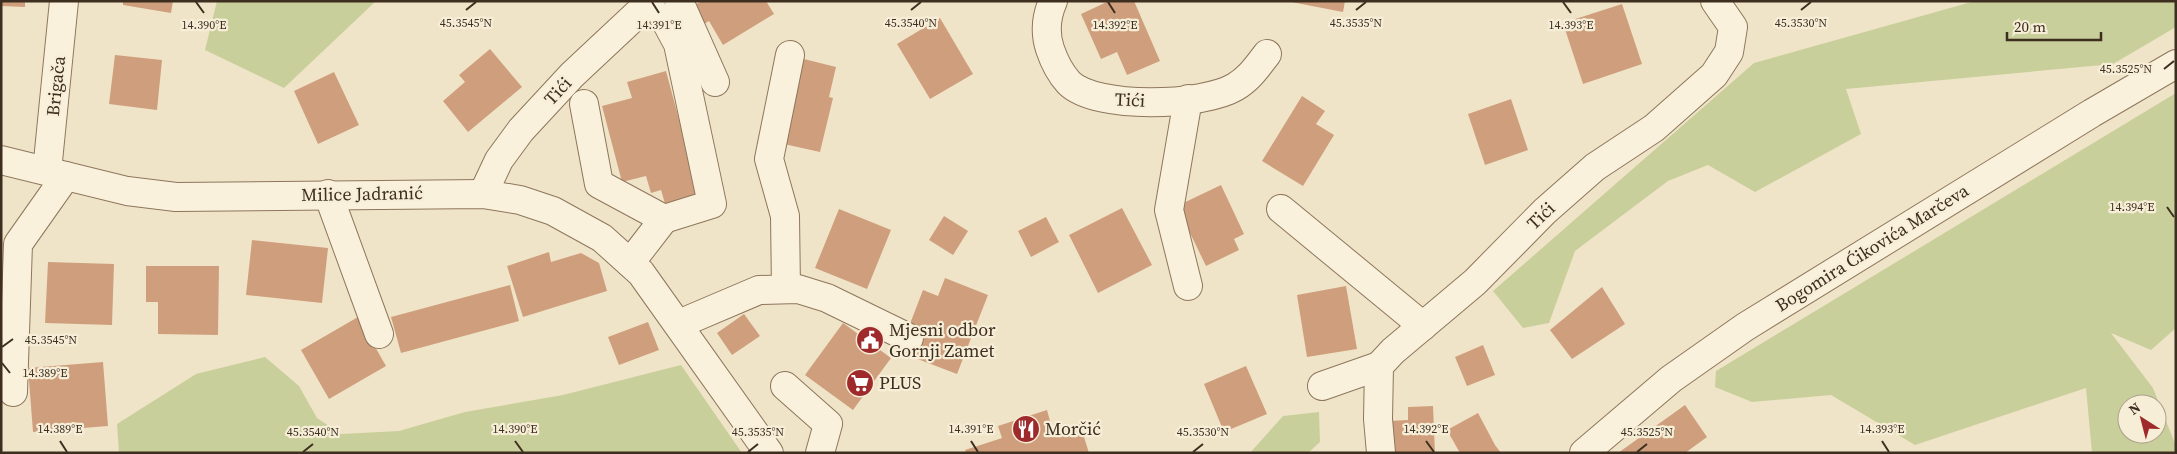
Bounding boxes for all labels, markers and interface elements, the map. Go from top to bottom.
scale bar [2007,10,2101,42]
text: 45.3545°N [440,15,492,31]
text: 45.3540°N [885,15,937,31]
text: 45.3535°N [1330,15,1382,31]
text: 45.3530°N [1775,15,1827,31]
text: 20 m [2014,16,2046,37]
text: 14.390°E [182,17,226,33]
text: 14.391°E [637,17,681,33]
text: 14.392°E [1093,17,1137,33]
text: 14.393°E [1549,17,1593,33]
street label: Brigača [40,54,71,117]
text: 45.3525°N [2100,61,2152,77]
street label: Tići [538,71,577,110]
street label: Tići [1114,86,1146,113]
street label: Bogomira Ćikovića Marčeva [1770,177,1974,317]
street label: Milice Jadranić [301,180,423,207]
street label: Tići [1521,196,1560,235]
text: 14.394°E [2110,199,2154,215]
place label: Mjesni odbor Gornji Zamet [889,317,996,363]
public building icon: Mjesni odbor Gornji Zamet [855,325,885,355]
text: 45.3545°N [25,332,77,348]
text: 14.389°E [23,365,67,381]
supermarket icon: PLUS [845,368,875,398]
place label: PLUS [879,370,921,395]
north arrow [2117,394,2167,444]
text: N [2124,397,2144,420]
restaurant icon: Morčić [1011,414,1041,444]
place label: Morčić [1045,416,1101,441]
text: 14.389°E [38,421,82,437]
text: 14.390°E [493,421,537,437]
text: 14.391°E [949,421,993,437]
text: 14.392°E [1404,421,1448,437]
text: 14.393°E [1860,421,1904,437]
text: 45.3540°N [287,424,339,440]
text: 45.3535°N [732,424,784,440]
text: 45.3530°N [1177,424,1229,440]
text: 45.3525°N [1621,424,1673,440]

